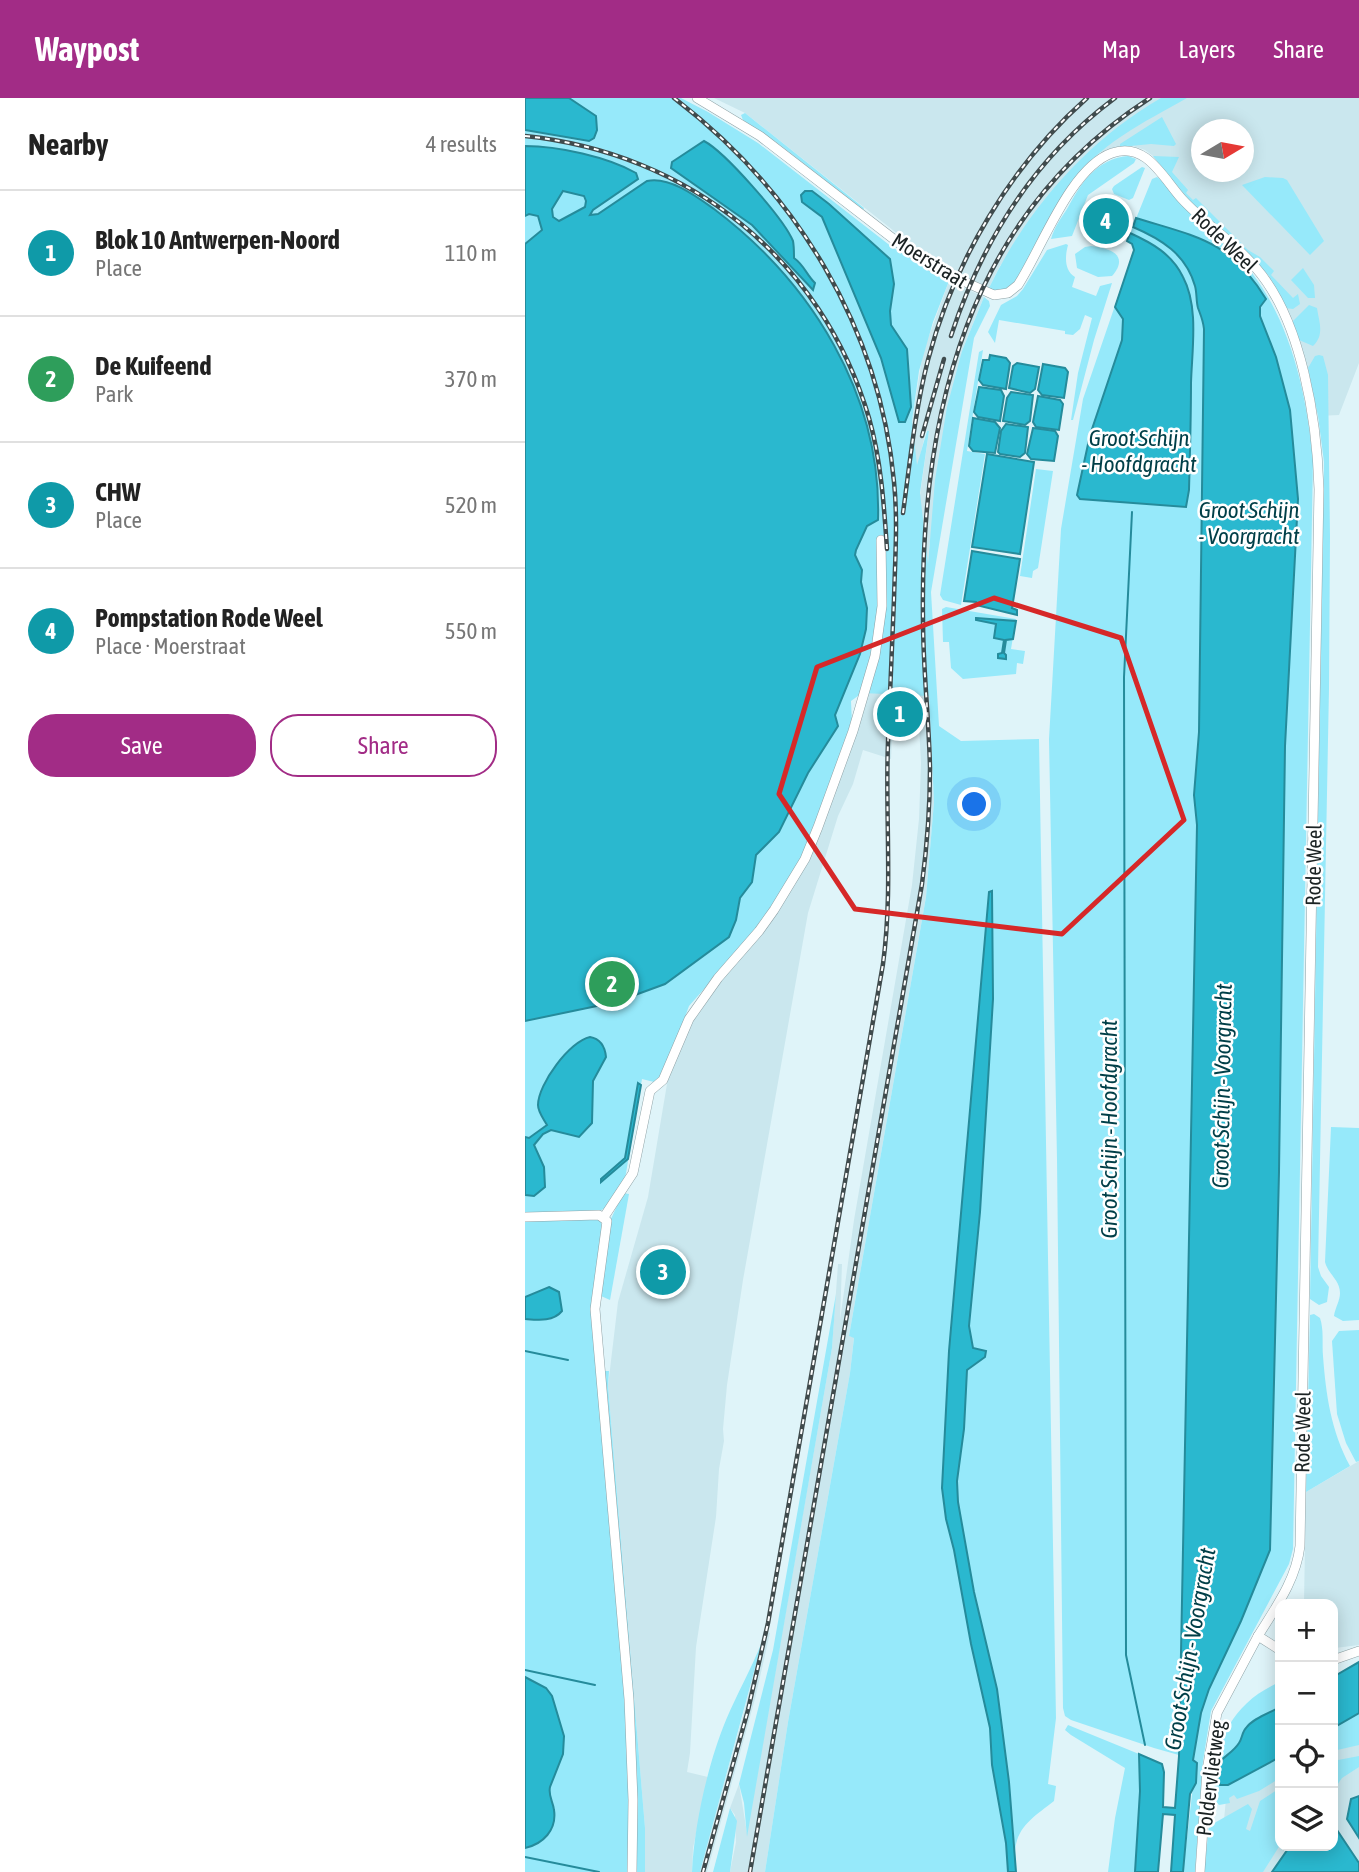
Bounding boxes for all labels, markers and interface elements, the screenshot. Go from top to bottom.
text: Waypost [35,30,139,68]
text: Map [1102,36,1141,63]
text: Layers [1179,36,1235,63]
text: Share [1273,36,1324,63]
north arrow [1191,119,1254,182]
text: Nearby [28,127,108,161]
text: 4 results [426,131,497,157]
pin: 4 [1083,195,1129,247]
street label: Rode Weel [1187,203,1263,277]
text: Blok 10 Antwerpen-Noord [95,225,340,255]
street label: Moerstraat [888,227,972,293]
text: 1 [46,240,56,266]
text: 110 m [445,240,497,266]
text: Place [95,255,142,281]
text: De Kuifeend [95,351,212,381]
text: 2 [46,366,56,392]
text: 370 m [445,366,497,392]
text: Park [95,381,133,407]
water label: Groot Schijn - Hoofdgracht [1081,425,1197,477]
text: CHW [95,477,141,507]
text: 3 [46,492,56,518]
text: 520 m [445,492,497,518]
water label: Groot Schijn - Voorgracht [1198,497,1300,549]
text: Place [95,507,142,533]
text: Pompstation Rode Weel [95,603,323,633]
text: 4 [46,618,56,644]
text: 550 m [445,618,497,644]
text: Place · Moerstraat [95,633,246,659]
pin: 1 [877,688,923,740]
button: Save [28,714,256,777]
button: Share [270,714,497,777]
your location [957,787,991,821]
street label: Rode Weel [1300,823,1326,906]
pin: 2 [589,958,635,1010]
water label: Groot Schijn - Voorgracht [1207,983,1237,1189]
water label: Groot Schijn - Hoofdgracht [1096,1019,1122,1238]
pin: 3 [640,1246,686,1298]
street label: Rode Weel [1289,1390,1315,1473]
water label: Groot Schijn - Voorgracht [1159,1545,1221,1752]
map controls [1275,1599,1338,1851]
button: + [1275,1599,1338,1662]
button: − [1275,1662,1338,1725]
street label: Poldervlietweg [1191,1719,1229,1837]
button: locate [1275,1725,1338,1788]
button: layers [1275,1788,1338,1851]

